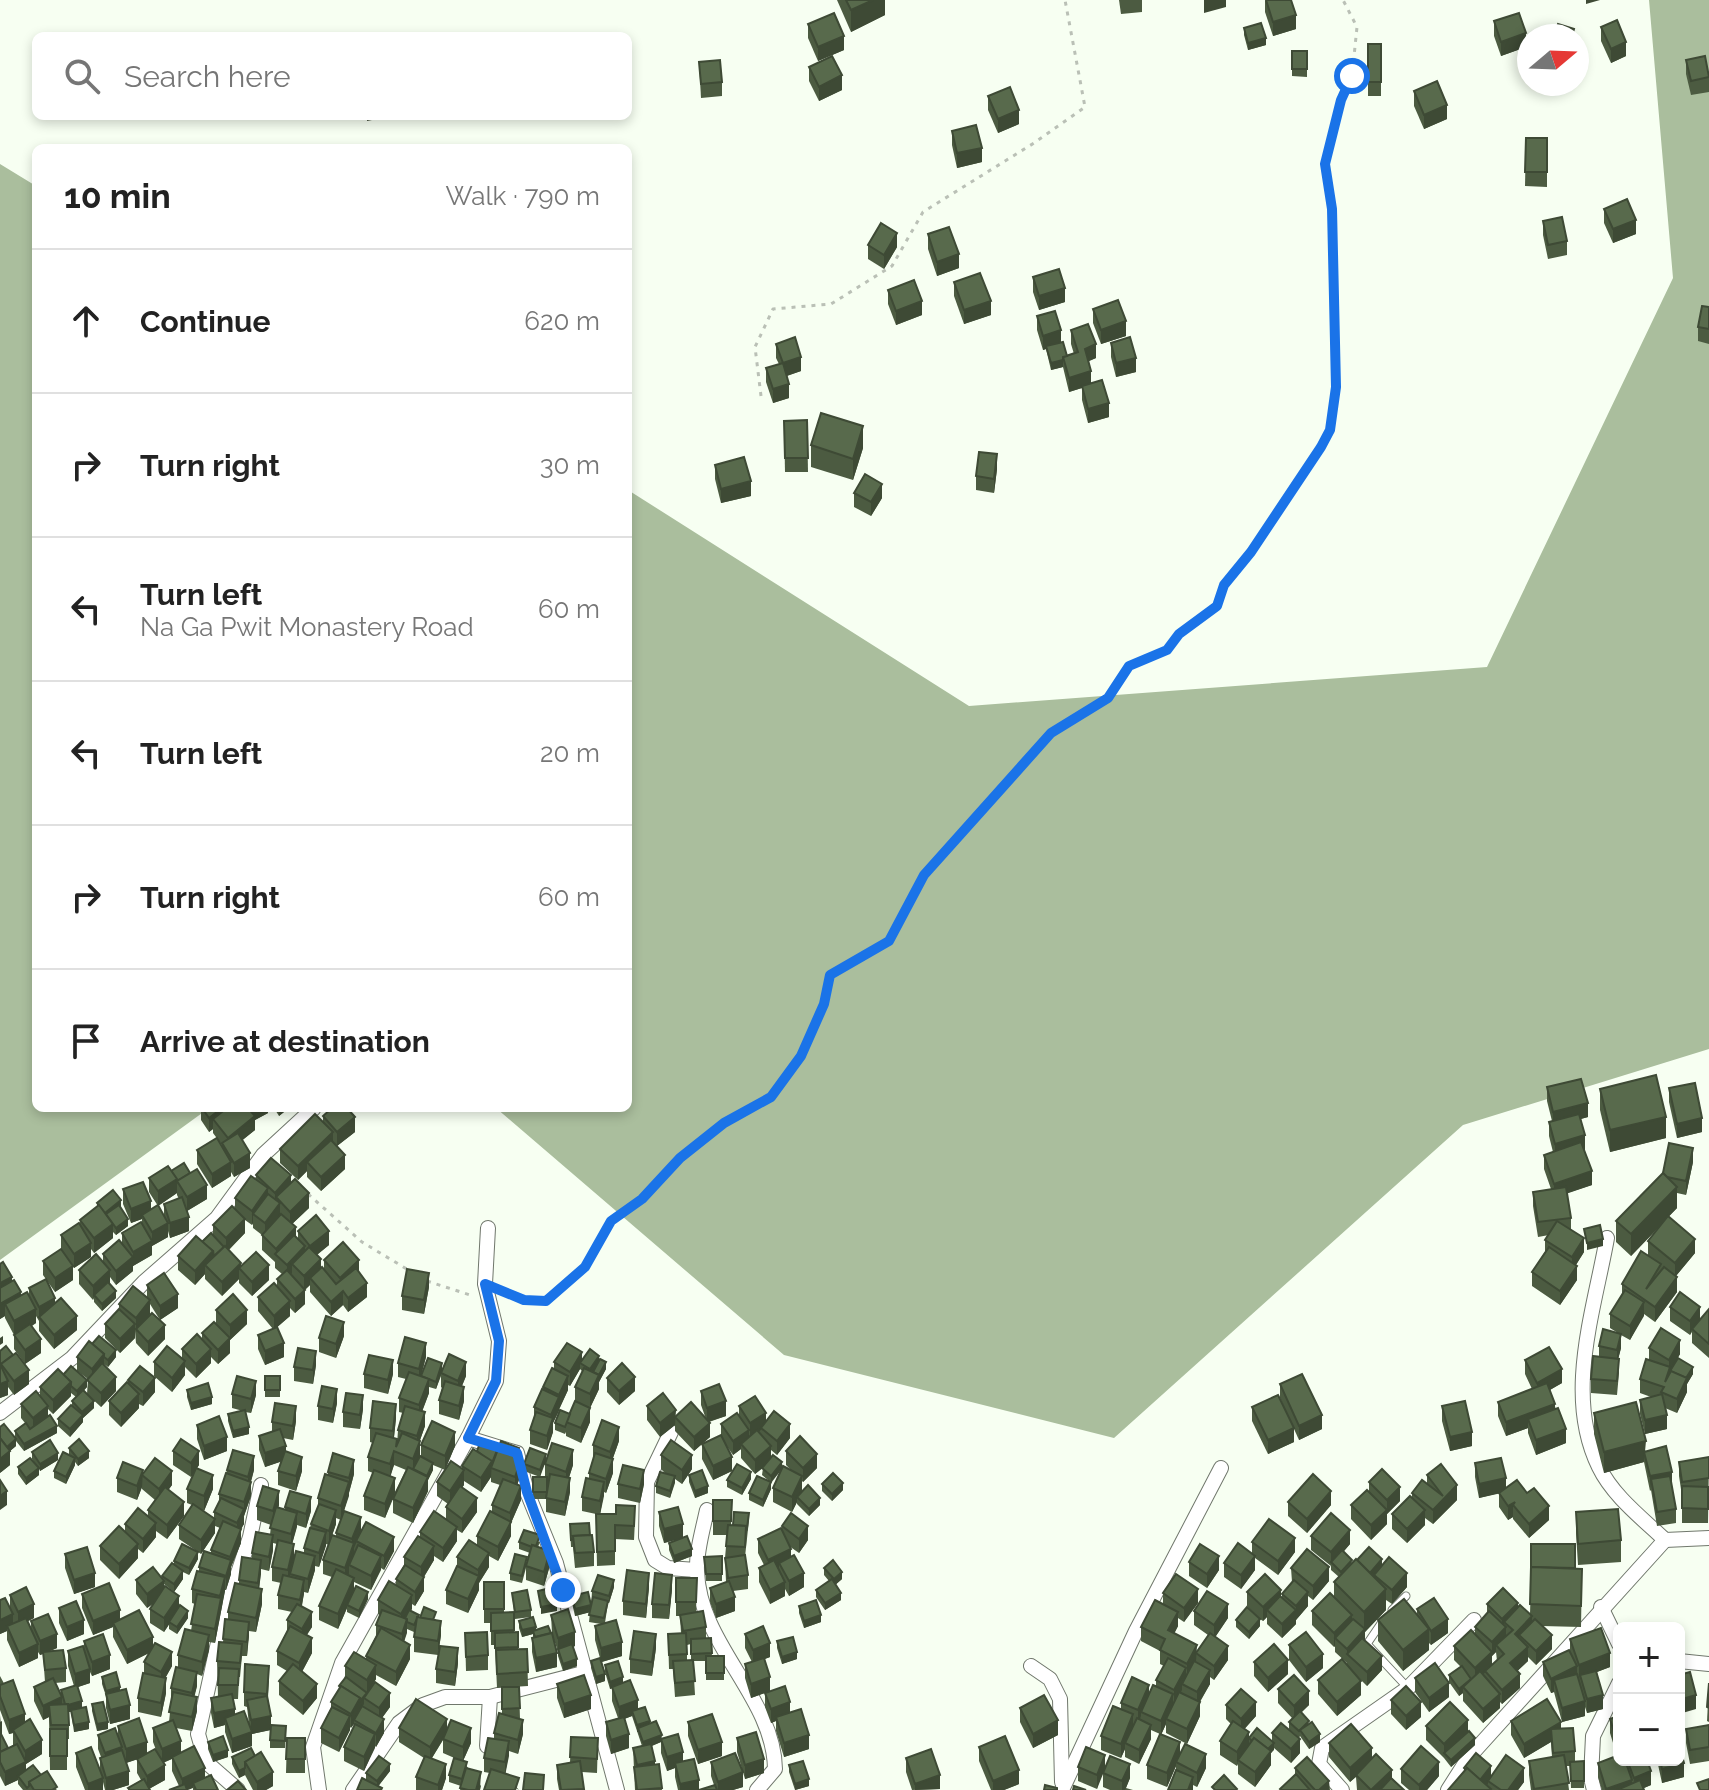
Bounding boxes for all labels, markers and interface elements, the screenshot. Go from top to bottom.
north arrow [1517,24,1589,96]
search box [32,32,632,120]
icon: search [60,54,104,98]
route start [1334,58,1370,94]
text: Search here [124,59,291,94]
text: 10 min [64,176,171,216]
text: Walk · 790 m [445,181,600,211]
icon: ahead [64,299,108,343]
text: Continue [140,304,271,339]
text: 620 m [524,306,600,336]
icon: right [64,443,108,487]
text: Turn right [140,448,280,483]
text: 30 m [540,450,600,480]
text: Turn left [140,577,262,612]
icon: left [64,587,108,631]
text: 60 m [538,594,600,624]
text: Na Ga Pwit Monastery Road [140,612,474,642]
icon: left [64,731,108,775]
text: Turn left [140,736,262,771]
text: 20 m [540,738,600,768]
icon: right [64,875,108,919]
text: Turn right [140,880,280,915]
text: 60 m [538,882,600,912]
icon: arrive [64,1019,108,1063]
text: Arrive at destination [140,1024,430,1059]
route end [545,1572,581,1608]
map controls [1613,1622,1685,1766]
button: + [1613,1622,1685,1694]
button: − [1613,1694,1685,1766]

